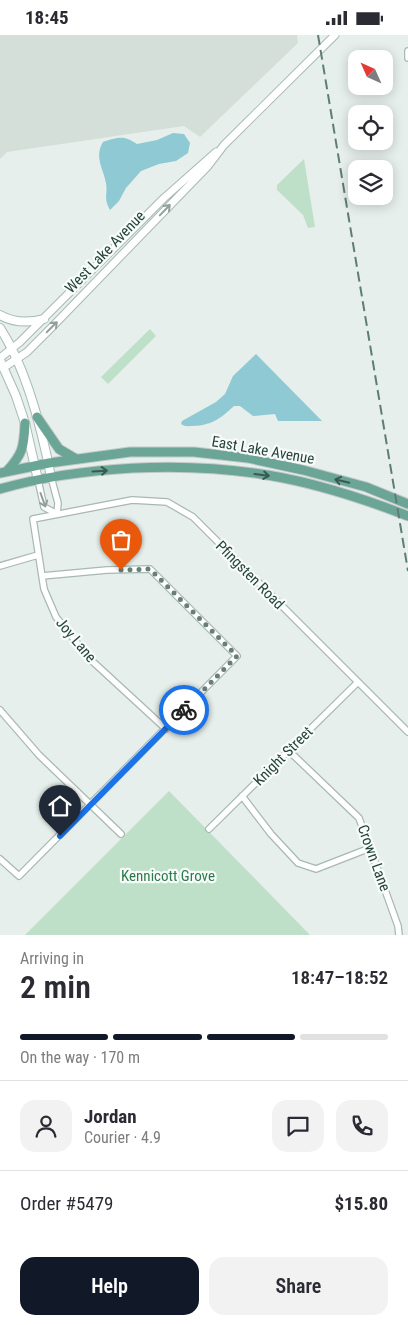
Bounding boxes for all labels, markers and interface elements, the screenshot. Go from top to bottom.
text: 18:45 [25,6,69,29]
north arrow [348,50,392,95]
map controls [348,50,393,205]
button: locate [348,105,393,150]
button: layers [348,160,393,205]
one-way arrow [159,204,171,216]
street label: West Lake Avenue [61,207,149,297]
one-way arrow [46,321,58,333]
street label: East Lake Avenue [210,432,316,468]
one-way arrow [91,466,107,475]
one-way arrow [254,470,270,480]
one-way arrow [335,475,351,485]
one-way arrow [39,492,48,507]
pin [100,519,142,570]
icon: bag [107,526,135,554]
street label: Pfingsten Road [212,537,288,613]
street label: Joy Lane [52,614,100,666]
courier [159,685,209,735]
icon: bike [170,696,198,724]
street label: Knight Street [250,723,316,789]
pin [39,785,81,836]
icon: home [46,792,74,820]
street label: Crown Lane [354,822,394,894]
park label: Kennicott Grove [121,867,215,885]
text: Arriving in [20,949,84,968]
text: 18:47–18:52 [291,966,388,989]
text: 2 min [20,968,91,1006]
text: On the way · 170 m [20,1048,140,1067]
button: person [20,1100,72,1152]
button: chat [272,1100,324,1152]
button: phone [336,1100,388,1152]
text: Jordan [84,1105,137,1128]
text: Courier · 4.9 [84,1128,161,1147]
text: Order #5479 [20,1192,113,1215]
text: $15.80 [334,1192,388,1215]
button: Help [20,1257,199,1315]
button: Share [209,1257,388,1315]

